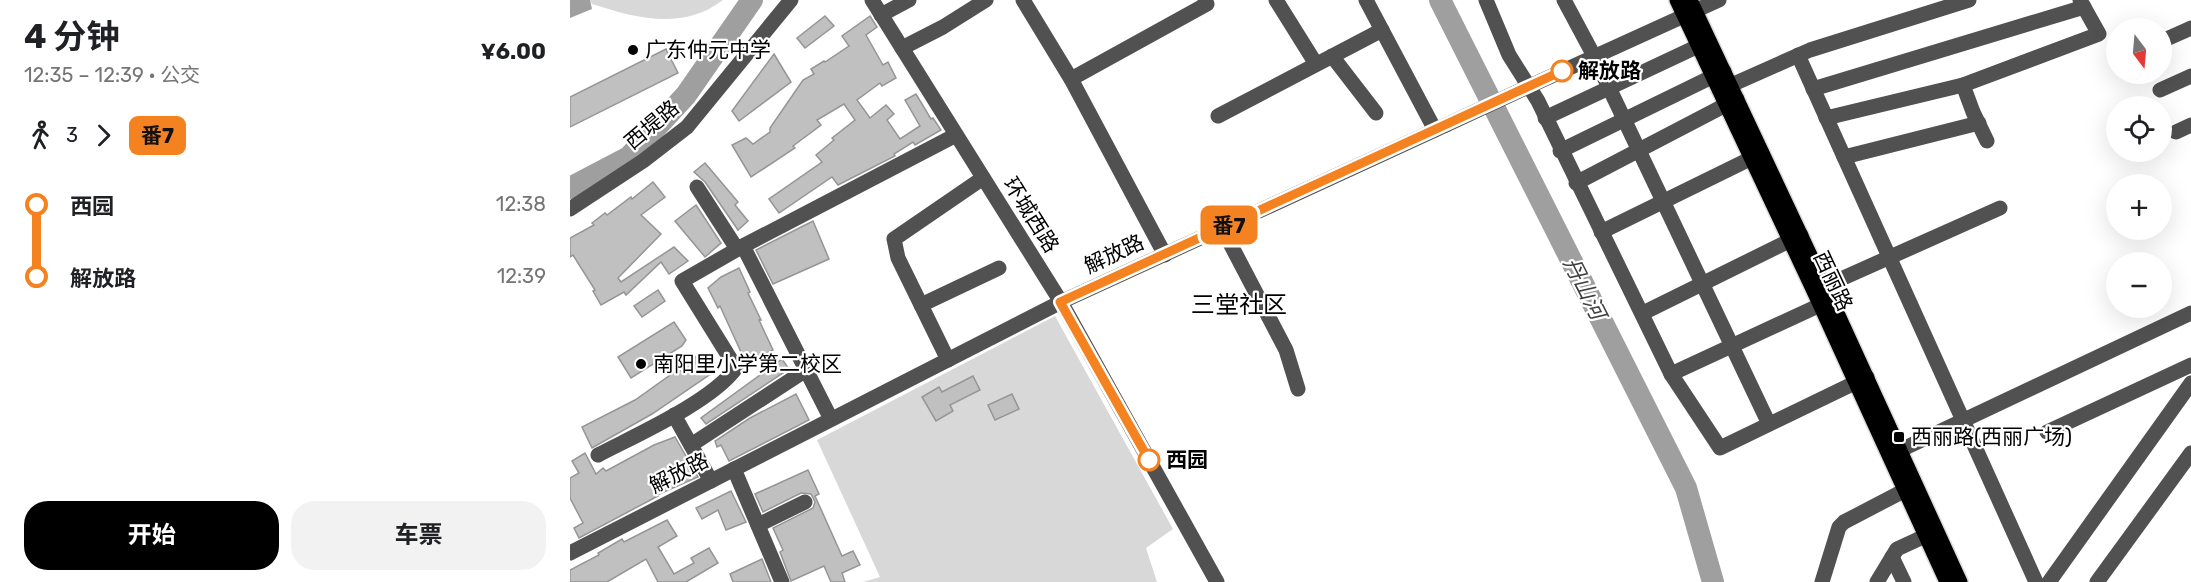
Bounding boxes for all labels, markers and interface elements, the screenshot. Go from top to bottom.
text: 4 分钟 [24,17,120,56]
north arrow [2106,18,2172,84]
map controls [2106,18,2172,318]
place label: 广东仲元中学 [645,37,771,62]
text: ¥6.00 [481,38,546,65]
marker: 广东仲元中学 [626,43,640,57]
place label: 解放路 [1578,58,1641,83]
marker: 解放路 [1551,60,1573,82]
text: 12:35 – 12:39 · 公交 [24,63,200,87]
street label: 西堤路 [620,95,684,154]
button: locate [2106,96,2172,162]
icon: walk [24,119,57,152]
icon: forward [87,119,120,152]
text: 3 [66,123,78,147]
text: 番7 [141,123,174,148]
street label: 环城西路 [999,172,1064,257]
button: + [2106,174,2172,240]
text: 12:38 [496,192,546,216]
text: 西园 [70,193,114,220]
line badge: 番7 [1202,206,1256,244]
text: 番7 [1212,213,1246,238]
street label: 解放路 [1080,229,1148,278]
street label: 西丽路 [1809,247,1858,315]
button: − [2106,252,2172,318]
water label: 丹山河 [1558,253,1613,327]
text: 12:39 [497,264,546,288]
text: 解放路 [70,265,136,292]
district label: 三堂社区 [1191,291,1287,319]
place label: 南阳里小学第二校区 [653,351,842,376]
marker: 南阳里小学第二校区 [634,357,648,371]
place label: 西丽路(西丽广场) [1911,424,2072,449]
marker: 西丽路(西丽广场) [1892,430,1906,444]
street label: 解放路 [645,447,713,498]
place label: 西园 [1166,447,1208,472]
marker: 西园 [1138,449,1160,471]
button: 开始 [24,501,279,570]
button: 车票 [291,501,546,570]

